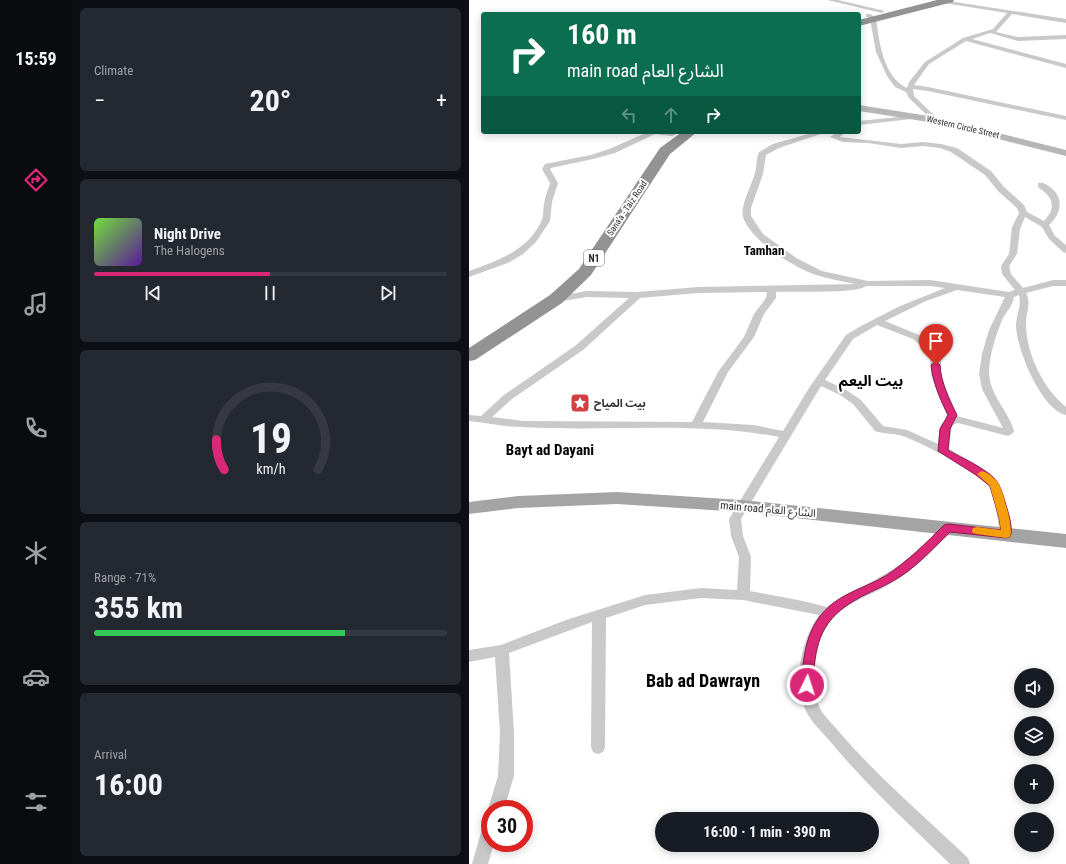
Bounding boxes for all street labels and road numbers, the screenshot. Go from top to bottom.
street label: Western Circle Street [926,114,1001,140]
street label: Sana'a - Taiz Road [605,179,649,237]
road number: N1 [584,250,604,266]
street label: main road الشارع العام [720,499,816,521]

